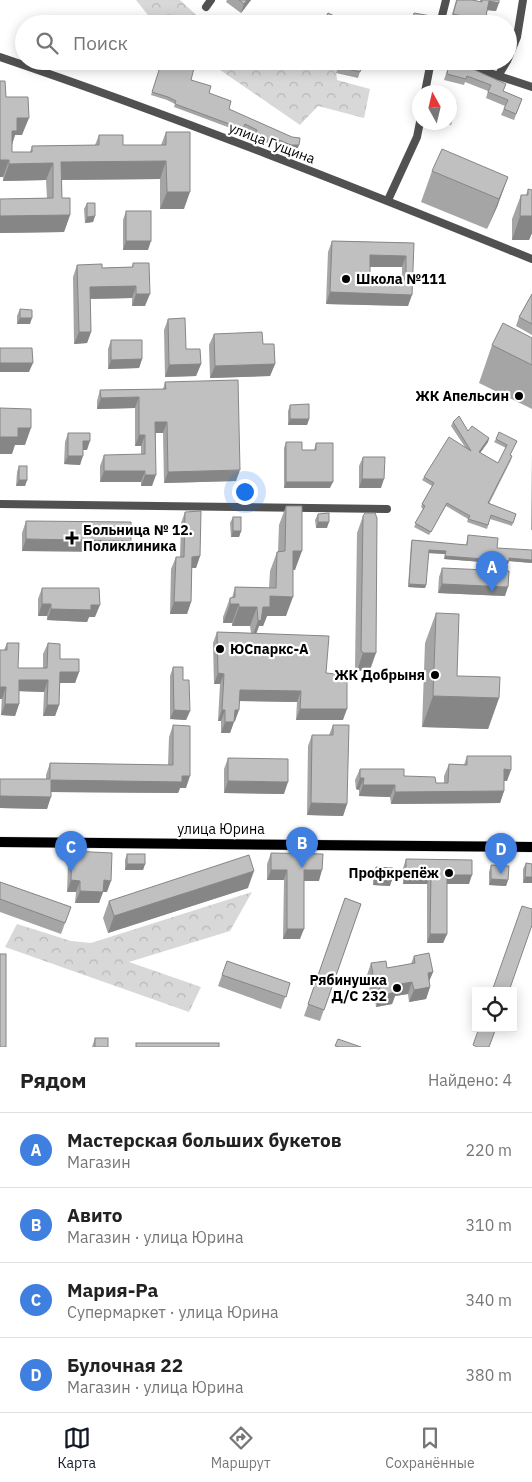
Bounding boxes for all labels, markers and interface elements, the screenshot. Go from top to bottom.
search box [15,15,517,70]
icon: search [33,29,61,57]
text: Поиск [73,31,128,55]
north arrow [412,85,457,130]
street label: улица Гущина [226,118,318,168]
place label: Школа №111 [356,270,447,288]
marker: Школа №111 [340,273,352,285]
place label: ЖК Апельсин [416,387,509,405]
marker: ЖК Апельсин [513,390,525,402]
your location [232,479,258,505]
place label: Больница № 12. Поликлиника [83,521,193,555]
marker: Больница № 12. Поликлиника [65,531,79,545]
pin: A [476,551,508,592]
place label: ЮСпаркс-А [230,640,309,658]
marker: ЮСпаркс-А [214,643,226,655]
place label: ЖК Добрыня [334,666,425,684]
marker: ЖК Добрыня [429,669,441,681]
street label: улица Юрина [177,820,265,838]
pin: B [286,827,318,868]
pin: C [55,831,87,872]
pin: D [485,833,517,874]
place label: Профкрепёж [348,864,439,882]
marker: Профкрепёж [443,867,455,879]
place label: Рябинушка Д/С 232 [309,971,387,1005]
marker: Рябинушка Д/С 232 [391,982,403,994]
map controls [472,987,517,1032]
button: locate [472,987,517,1032]
text: Рядом [20,1066,87,1094]
text: Найдено: 4 [428,1070,512,1090]
text: Мастерская больших букетов [67,1128,342,1152]
text: A [31,1140,41,1160]
text: 220 m [465,1140,512,1160]
text: Магазин [67,1152,131,1172]
text: Авито [67,1203,123,1227]
text: B [31,1215,41,1235]
text: 310 m [465,1215,512,1235]
text: Магазин · улица Юрина [67,1227,244,1247]
text: Мария-Ра [67,1278,158,1302]
text: C [31,1290,41,1310]
text: 340 m [465,1290,512,1310]
text: Супермаркет · улица Юрина [67,1302,279,1322]
text: Булочная 22 [67,1353,183,1377]
text: D [30,1365,42,1385]
text: 380 m [465,1365,512,1385]
text: Магазин · улица Юрина [67,1377,244,1397]
tab: Карта [57,1424,96,1472]
tab: Маршрут [211,1424,271,1472]
tab: Сохранённые [385,1424,475,1472]

